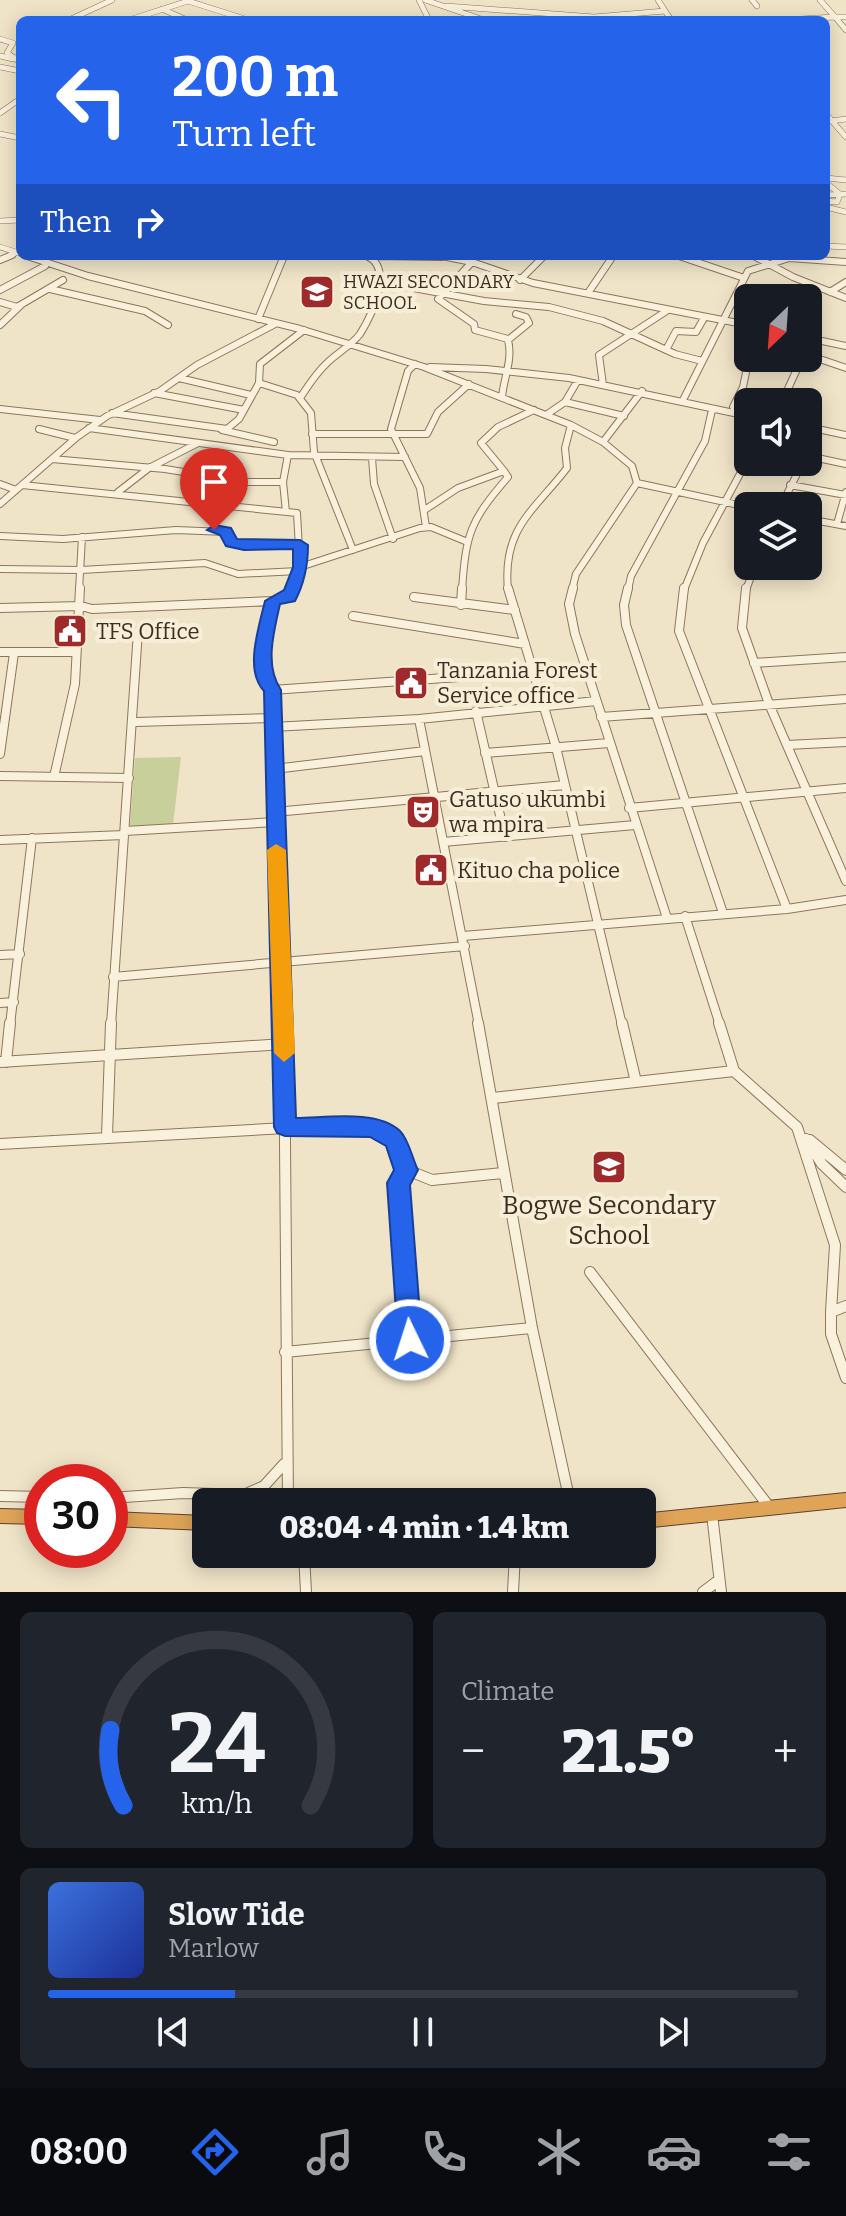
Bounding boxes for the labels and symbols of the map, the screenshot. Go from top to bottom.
place label: HWAZI SECONDARY SCHOOL [343,271,515,314]
school or university icon: HWAZI SECONDARY SCHOOL [298,273,336,311]
north arrow [734,284,822,372]
pin [180,448,248,530]
public building icon: TFS Office [51,612,89,650]
place label: TFS Office [96,618,200,645]
place label: Tanzania Forest Service office [437,657,598,709]
public building icon: Tanzania Forest Service office [392,664,430,702]
place label: Gatuso ukumbi wa mpira [448,786,606,838]
theatre icon: Gatuso ukumbi wa mpira [404,793,442,831]
public building icon: Kituo cha police [412,851,450,889]
place label: Kituo cha police [457,857,620,884]
school or university icon: Bogwe Secondary School [590,1148,628,1186]
place label: Bogwe Secondary School [502,1190,716,1251]
position arrow [368,1298,452,1382]
speed limit sign: 30 [24,1464,128,1568]

